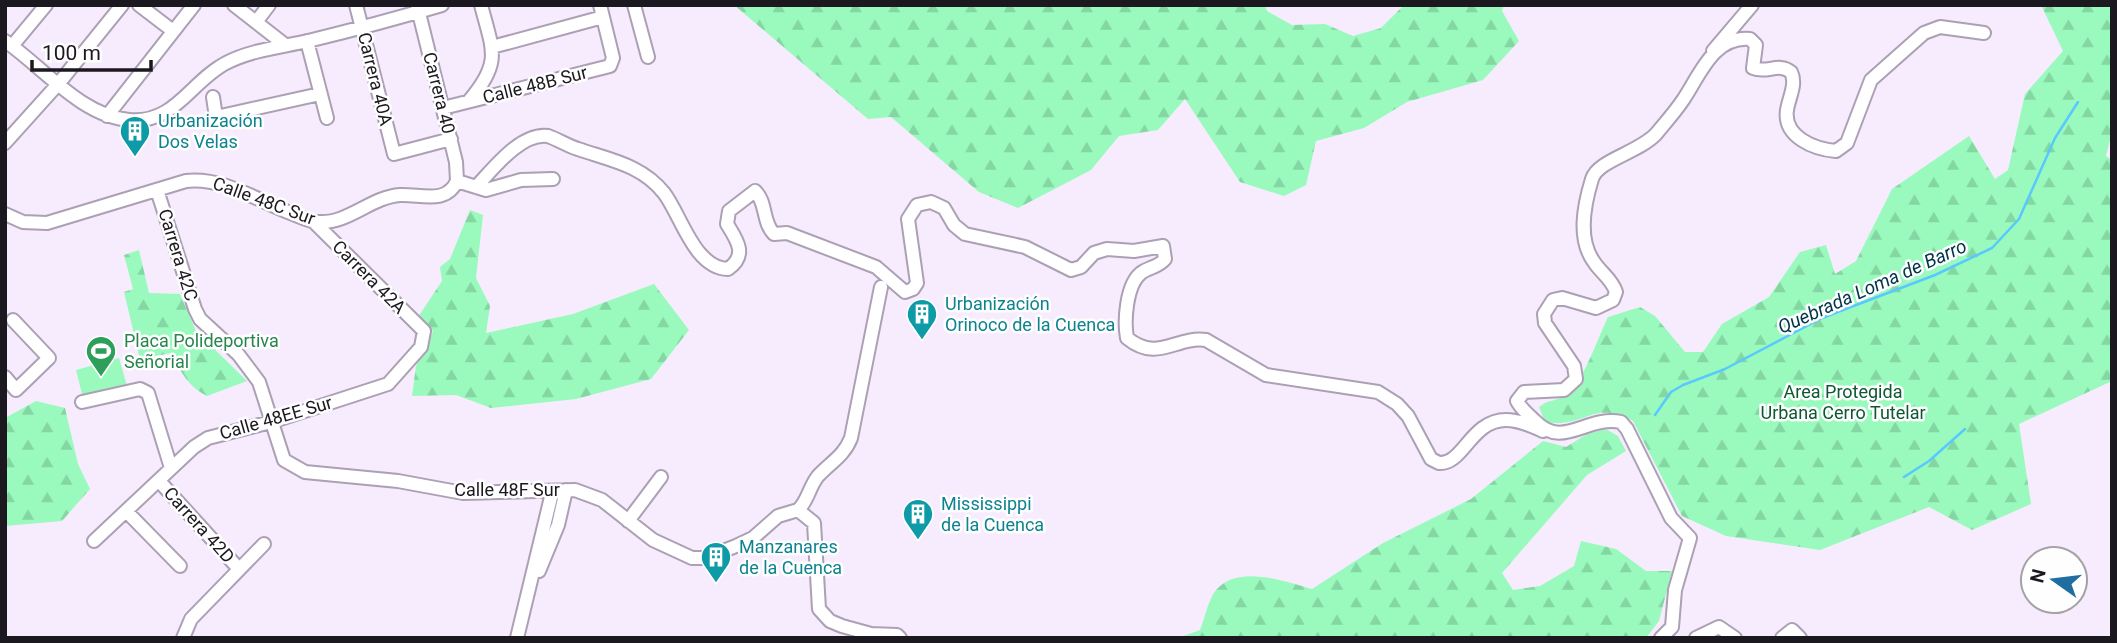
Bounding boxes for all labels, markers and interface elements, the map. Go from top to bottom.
scale bar [32,28,150,72]
street label: Carrera 40A [354,30,397,128]
text: 100 m [42,41,101,65]
street label: Carrera 40 [419,50,460,136]
street label: Calle 48B Sur [480,61,589,108]
place label: Urbanización Dos Velas [158,110,263,152]
building icon: Urbanización Dos Velas [118,114,152,158]
street label: Calle 48C Sur [210,172,318,229]
street label: Carrera 42C [155,206,202,303]
water label: Quebrada Loma de Barro [1774,234,1970,339]
street label: Carrera 42A [328,236,411,318]
place label: Urbanización Orinoco de la Cuenca [945,293,1115,335]
building icon: Urbanización Orinoco de la Cuenca [905,297,939,341]
place label: Placa Polideportiva Señorial [124,330,279,372]
sports icon: Placa Polideportiva Señorial [84,334,118,378]
park label: Area Protegida Urbana Cerro Tutelar [1760,381,1926,423]
street label: Calle 48EE Sur [217,391,335,444]
street label: Calle 48F Sur [454,479,560,500]
street label: Carrera 42D [160,482,239,567]
place label: Mississippi de la Cuenca [941,493,1044,535]
building icon: Mississippi de la Cuenca [901,497,935,541]
place label: Manzanares de la Cuenca [739,536,842,578]
building icon: Manzanares de la Cuenca [699,540,733,584]
north arrow [2019,545,2089,615]
text: N [2025,567,2051,585]

